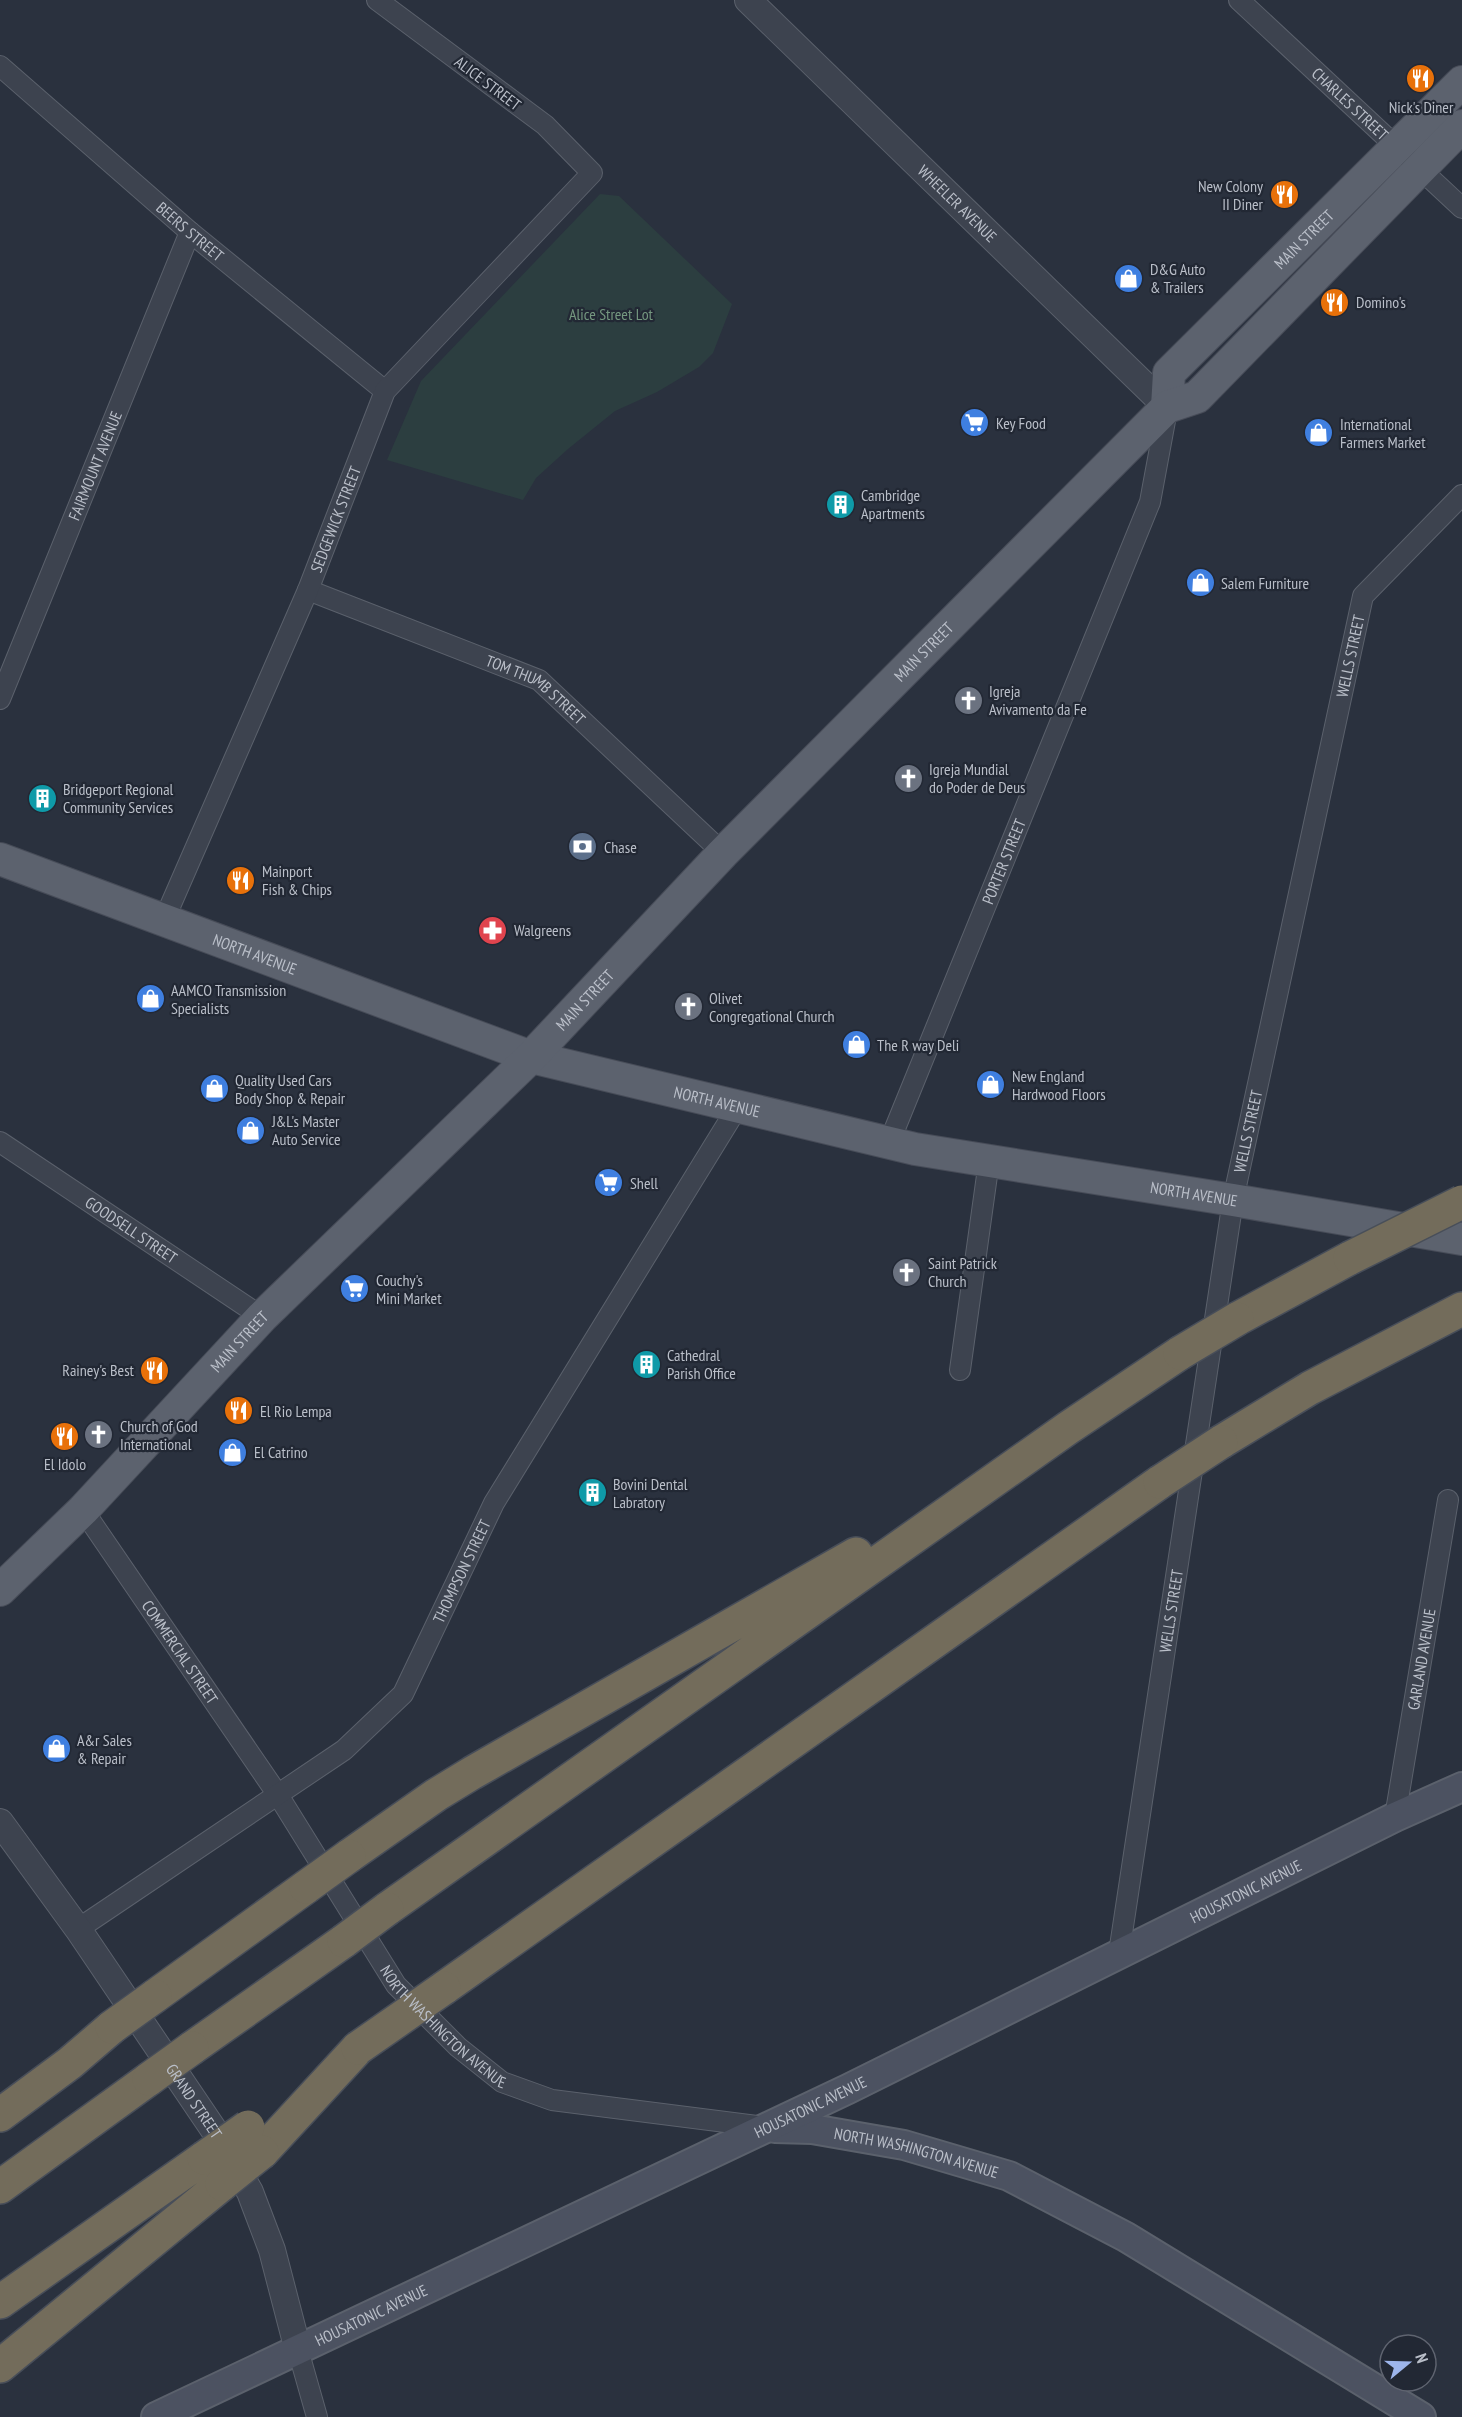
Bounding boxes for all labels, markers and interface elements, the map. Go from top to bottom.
street label: ALICE STREET [451,52,525,114]
street label: CHARLES STREET [1308,63,1393,144]
restaurant icon: Nick's Diner [1405,63,1437,95]
place label: Nick's Diner [1389,97,1454,117]
street label: WHEELER AVENUE [914,161,1001,246]
place label: New Colony II Diner [1198,176,1264,214]
restaurant icon: New Colony II Diner [1268,179,1300,211]
street label: BEERS STREET [152,197,228,265]
street label: MAIN STREET [1270,205,1338,273]
place label: D&G Auto & Trailers [1150,259,1206,297]
shop icon: D&G Auto & Trailers [1113,262,1145,294]
restaurant icon: Domino's [1319,286,1351,318]
place label: Domino's [1356,292,1406,312]
park label: Alice Street Lot [569,304,654,324]
supermarket icon: Key Food [959,407,991,439]
street label: FAIRMOUNT AVENUE [64,408,126,523]
place label: Key Food [996,413,1046,433]
place label: International Farmers Market [1340,414,1426,452]
shop icon: International Farmers Market [1303,417,1335,449]
street label: SEDGEWICK STREET [306,463,365,575]
place label: Cambridge Apartments [861,485,925,523]
building icon: Cambridge Apartments [824,488,856,520]
shop icon: Salem Furniture [1184,567,1216,599]
place label: Salem Furniture [1221,573,1309,593]
street label: WELLS STREET [1331,613,1369,699]
street label: MAIN STREET [890,618,957,686]
street label: TOM THUMB STREET [483,650,590,729]
place label: Igreja Avivamento da Fe [989,681,1087,719]
church icon: Igreja Avivamento da Fe [952,684,984,716]
place label: Igreja Mundial do Poder de Deus [929,759,1026,797]
church icon: Igreja Mundial do Poder de Deus [892,762,924,794]
place label: Bridgeport Regional Community Services [63,779,174,817]
building icon: Bridgeport Regional Community Services [26,782,58,814]
street label: PORTER STREET [977,816,1030,907]
bank icon: Chase [567,831,599,863]
place label: Chase [604,837,637,857]
place label: Mainport Fish & Chips [262,861,332,899]
restaurant icon: Mainport Fish & Chips [225,864,257,896]
pharmacy icon: Walgreens [477,914,509,946]
place label: Walgreens [514,920,571,940]
street label: NORTH AVENUE [210,929,300,979]
street label: MAIN STREET [551,965,618,1035]
place label: AAMCO Transmission Specialists [171,980,286,1018]
shop icon: AAMCO Transmission Specialists [134,983,166,1015]
place label: Olivet Congregational Church [709,988,835,1026]
church icon: Olivet Congregational Church [672,991,704,1023]
shop icon: The R way Deli [840,1029,872,1061]
place label: The R way Deli [877,1035,959,1055]
place label: New England Hardwood Floors [1012,1066,1106,1104]
shop icon: New England Hardwood Floors [975,1069,1007,1101]
place label: Quality Used Cars Body Shop & Repair [235,1070,346,1108]
shop icon: Quality Used Cars Body Shop & Repair [198,1073,230,1105]
street label: NORTH AVENUE [672,1082,762,1122]
street label: WELLS STREET [1229,1088,1266,1174]
place label: J&L's Master Auto Service [271,1111,341,1149]
shop icon: J&L's Master Auto Service [235,1114,267,1146]
supermarket icon: Shell [593,1167,625,1199]
place label: Shell [630,1173,658,1193]
street label: NORTH AVENUE [1149,1177,1239,1211]
street label: GOODSELL STREET [82,1192,181,1268]
place label: Saint Patrick Church [928,1253,998,1291]
church icon: Saint Patrick Church [891,1256,923,1288]
place label: Couchy's Mini Market [376,1270,442,1308]
supermarket icon: Couchy's Mini Market [339,1273,371,1305]
street label: MAIN STREET [206,1307,272,1376]
place label: Cathedral Parish Office [667,1345,736,1383]
building icon: Cathedral Parish Office [630,1348,662,1380]
restaurant icon: Rainey's Best [139,1354,171,1386]
place label: Rainey's Best [62,1360,135,1380]
restaurant icon: El Rio Lempa [223,1395,255,1427]
place label: El Rio Lempa [260,1401,332,1421]
place label: Church of God International [120,1416,198,1454]
church icon: Church of God International [83,1419,115,1451]
restaurant icon: El Idolo [49,1420,81,1452]
shop icon: El Catrino [217,1436,249,1468]
place label: El Catrino [254,1442,308,1462]
place label: El Idolo [44,1454,86,1474]
place label: Bovini Dental Labratory [613,1474,688,1512]
building icon: Bovini Dental Labratory [576,1477,608,1509]
street label: THOMPSON STREET [428,1516,495,1626]
street label: WELLS STREET [1155,1568,1187,1654]
street label: COMMERCIAL STREET [138,1596,223,1708]
street label: GARLAND AVENUE [1403,1607,1440,1711]
place label: A&r Sales & Repair [77,1730,132,1768]
shop icon: A&r Sales & Repair [40,1733,72,1765]
street label: HOUSATONIC AVENUE [1187,1855,1305,1927]
street label: NORTH WASHINGTON AVENUE [376,1962,509,2093]
street label: GRAND STREET [162,2060,227,2142]
street label: HOUSATONIC AVENUE [751,2071,870,2142]
street label: NORTH WASHINGTON AVENUE [833,2123,1001,2182]
street label: HOUSATONIC AVENUE [312,2280,431,2350]
north arrow [1378,2333,1438,2393]
text: N [1411,2351,1433,2365]

